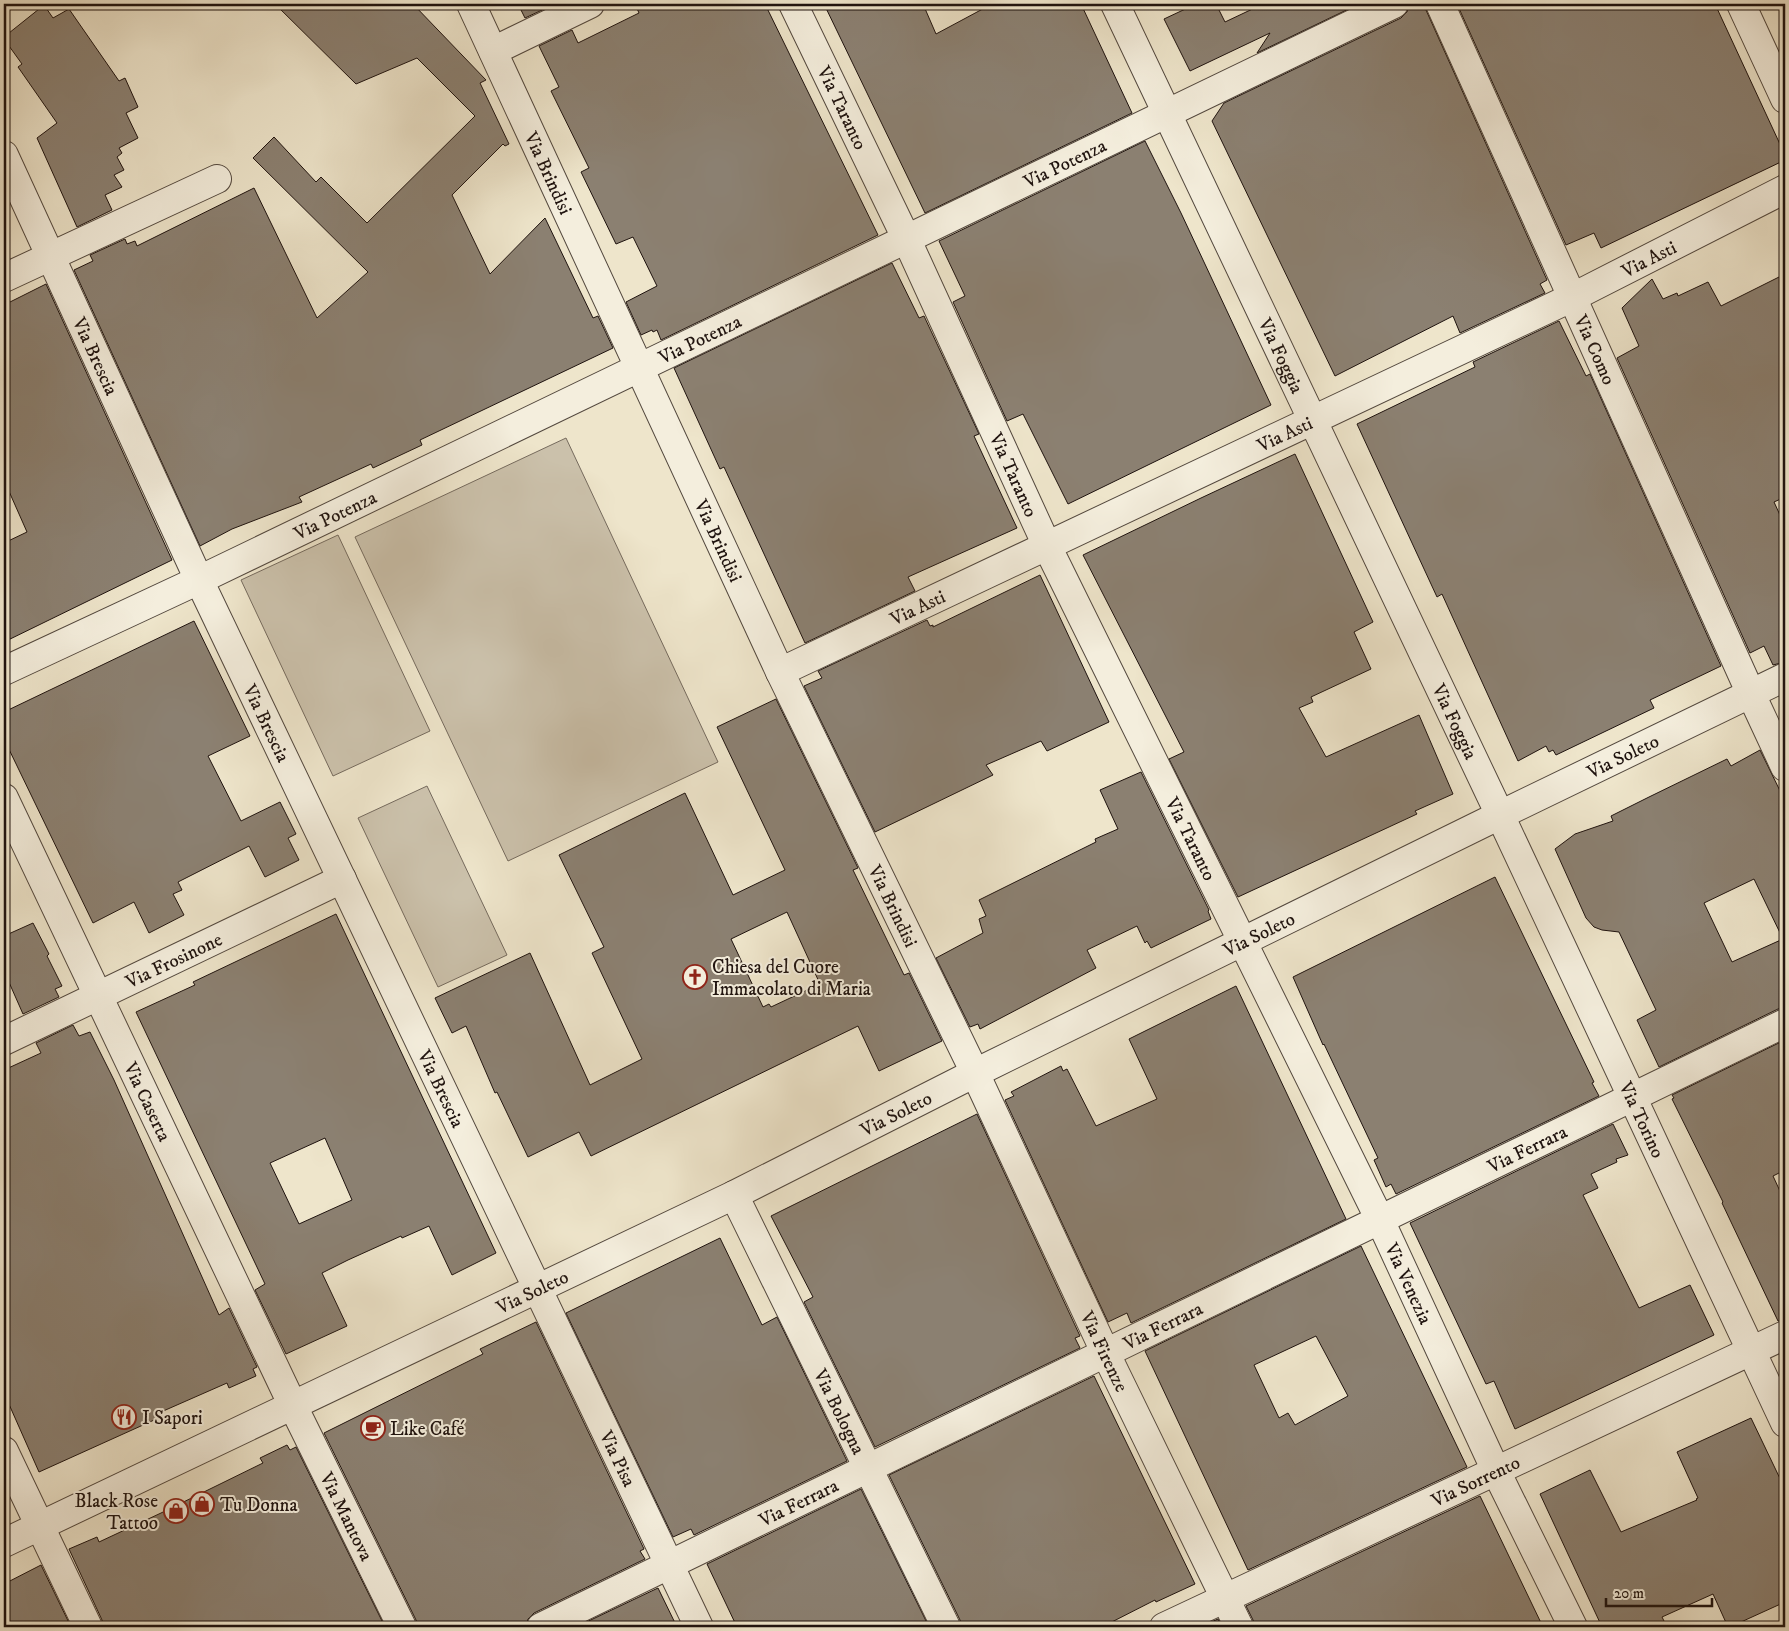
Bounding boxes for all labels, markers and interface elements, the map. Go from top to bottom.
street label: Via Taranto [811,62,872,154]
street label: Via Brindisi [518,128,577,218]
street label: Via Potenza [1019,134,1110,194]
street label: Via Asti [1617,236,1681,284]
street label: Via Potenza [654,310,745,370]
street label: Via Como [1568,311,1620,389]
street label: Via Brescia [67,313,123,399]
street label: Via Foggia [1252,314,1308,397]
street label: Via Asti [1253,412,1316,458]
street label: Via Taranto [983,429,1042,521]
street label: Via Potenza [289,486,381,546]
street label: Via Brindisi [688,495,747,586]
street label: Via Asti [886,585,949,632]
street label: Via Brescia [237,680,294,766]
street label: Via Foggia [1426,680,1482,763]
street label: Via Soleto [1583,730,1663,785]
street label: Via Taranto [1160,793,1220,885]
street label: Via Brindisi [862,861,922,951]
street label: Via Soleto [1219,908,1299,963]
street label: Via Frosinone [121,928,226,994]
place label: Chiesa del Cuore Immacolato di Maria [712,956,871,1001]
church icon: Chiesa del Cuore Immacolato di Maria [682,964,708,990]
street label: Via Brescia [412,1046,469,1132]
street label: Via Caserta [118,1058,176,1145]
street label: Via Torino [1613,1077,1669,1162]
street label: Via Soleto [856,1087,936,1143]
street label: Via Ferrara [1483,1121,1571,1179]
street label: Via Venezia [1379,1239,1437,1328]
street label: Via Soleto [492,1266,572,1320]
street label: Via Ferrara [1119,1298,1207,1356]
street label: Via Firenze [1074,1307,1133,1396]
street label: Via Bologna [808,1365,869,1459]
restaurant icon: I Sapori [111,1404,137,1430]
place label: I Sapori [142,1407,203,1430]
cafe icon: Like Café [360,1415,386,1441]
place label: Like Café [390,1418,464,1441]
street label: Via Pisa [594,1426,640,1491]
street label: Via Sorrento [1427,1451,1524,1513]
street label: Via Mantova [314,1468,378,1565]
street label: Via Ferrara [755,1474,842,1533]
place label: Black Rose Tattoo [75,1490,158,1535]
shop icon: Tu Donna [189,1491,215,1517]
place label: Tu Donna [220,1494,298,1517]
shop icon: Black Rose Tattoo [163,1498,189,1524]
scale bar [1606,1576,1713,1608]
text: 20 m [1614,1584,1644,1603]

